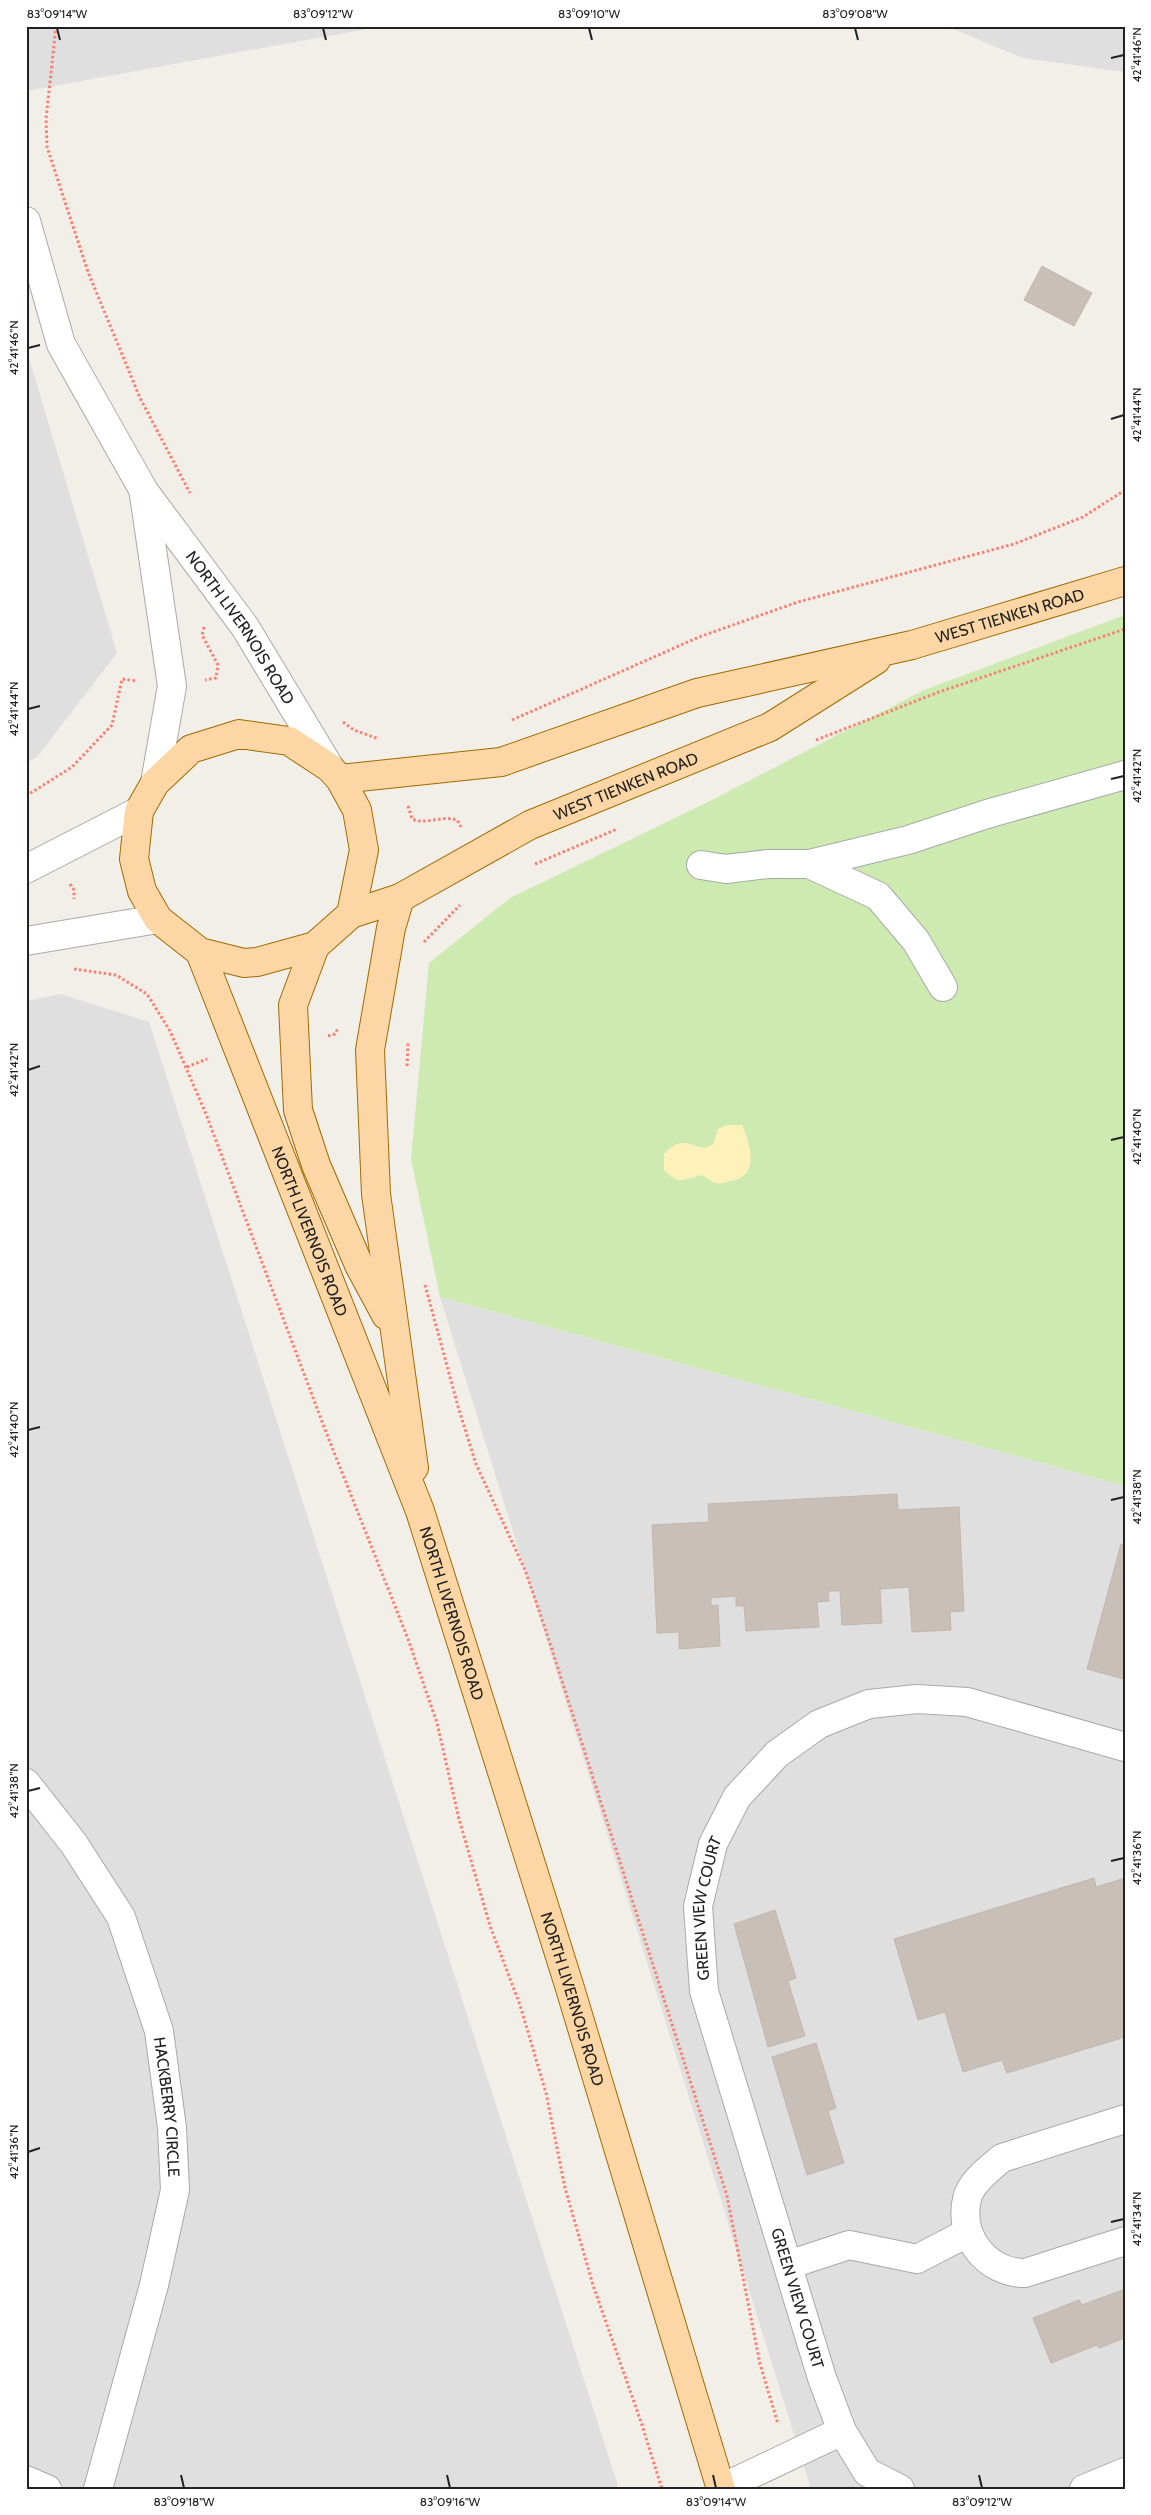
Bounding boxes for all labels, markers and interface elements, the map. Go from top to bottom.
text: 83°09'14"W [27,6,88,21]
text: 83°09'12"W [293,6,354,21]
text: 83°09'10"W [558,6,621,21]
text: 83°09'08"W [822,6,888,21]
text: 42°41'46"N [1129,27,1144,83]
text: 42°41'46"N [6,320,21,376]
text: 42°41'44"N [1129,387,1144,443]
street label: NORTH LIVERNOIS ROAD [182,547,298,708]
street label: WEST TIENKEN ROAD [933,585,1087,647]
text: 42°41'44"N [6,681,21,737]
street label: WEST TIENKEN ROAD [551,748,701,824]
text: 42°41'42"N [1129,749,1144,803]
text: 42°41'42"N [6,1043,21,1097]
text: 42°41'40"N [1129,1109,1144,1165]
street label: NORTH LIVERNOIS ROAD [267,1144,351,1319]
text: 42°41'40"N [6,1402,21,1458]
text: 42°41'38"N [1129,1469,1144,1525]
street label: NORTH LIVERNOIS ROAD [416,1524,488,1703]
text: 42°41'38"N [6,1763,21,1819]
text: 42°41'36"N [1129,1831,1144,1885]
street label: GREEN VIEW COURT [689,1833,726,1981]
street label: NORTH LIVERNOIS ROAD [537,1910,608,2088]
street label: HACKBERRY CIRCLE [150,2036,183,2177]
text: 42°41'36"N [6,2125,21,2179]
text: 42°41'34"N [1129,2192,1144,2246]
street label: GREEN VIEW COURT [767,2226,828,2371]
text: 83°09'18"W [154,2494,215,2509]
text: 83°09'16"W [420,2494,481,2509]
text: 83°09'14"W [686,2494,747,2509]
text: 83°09'12"W [952,2494,1013,2509]

